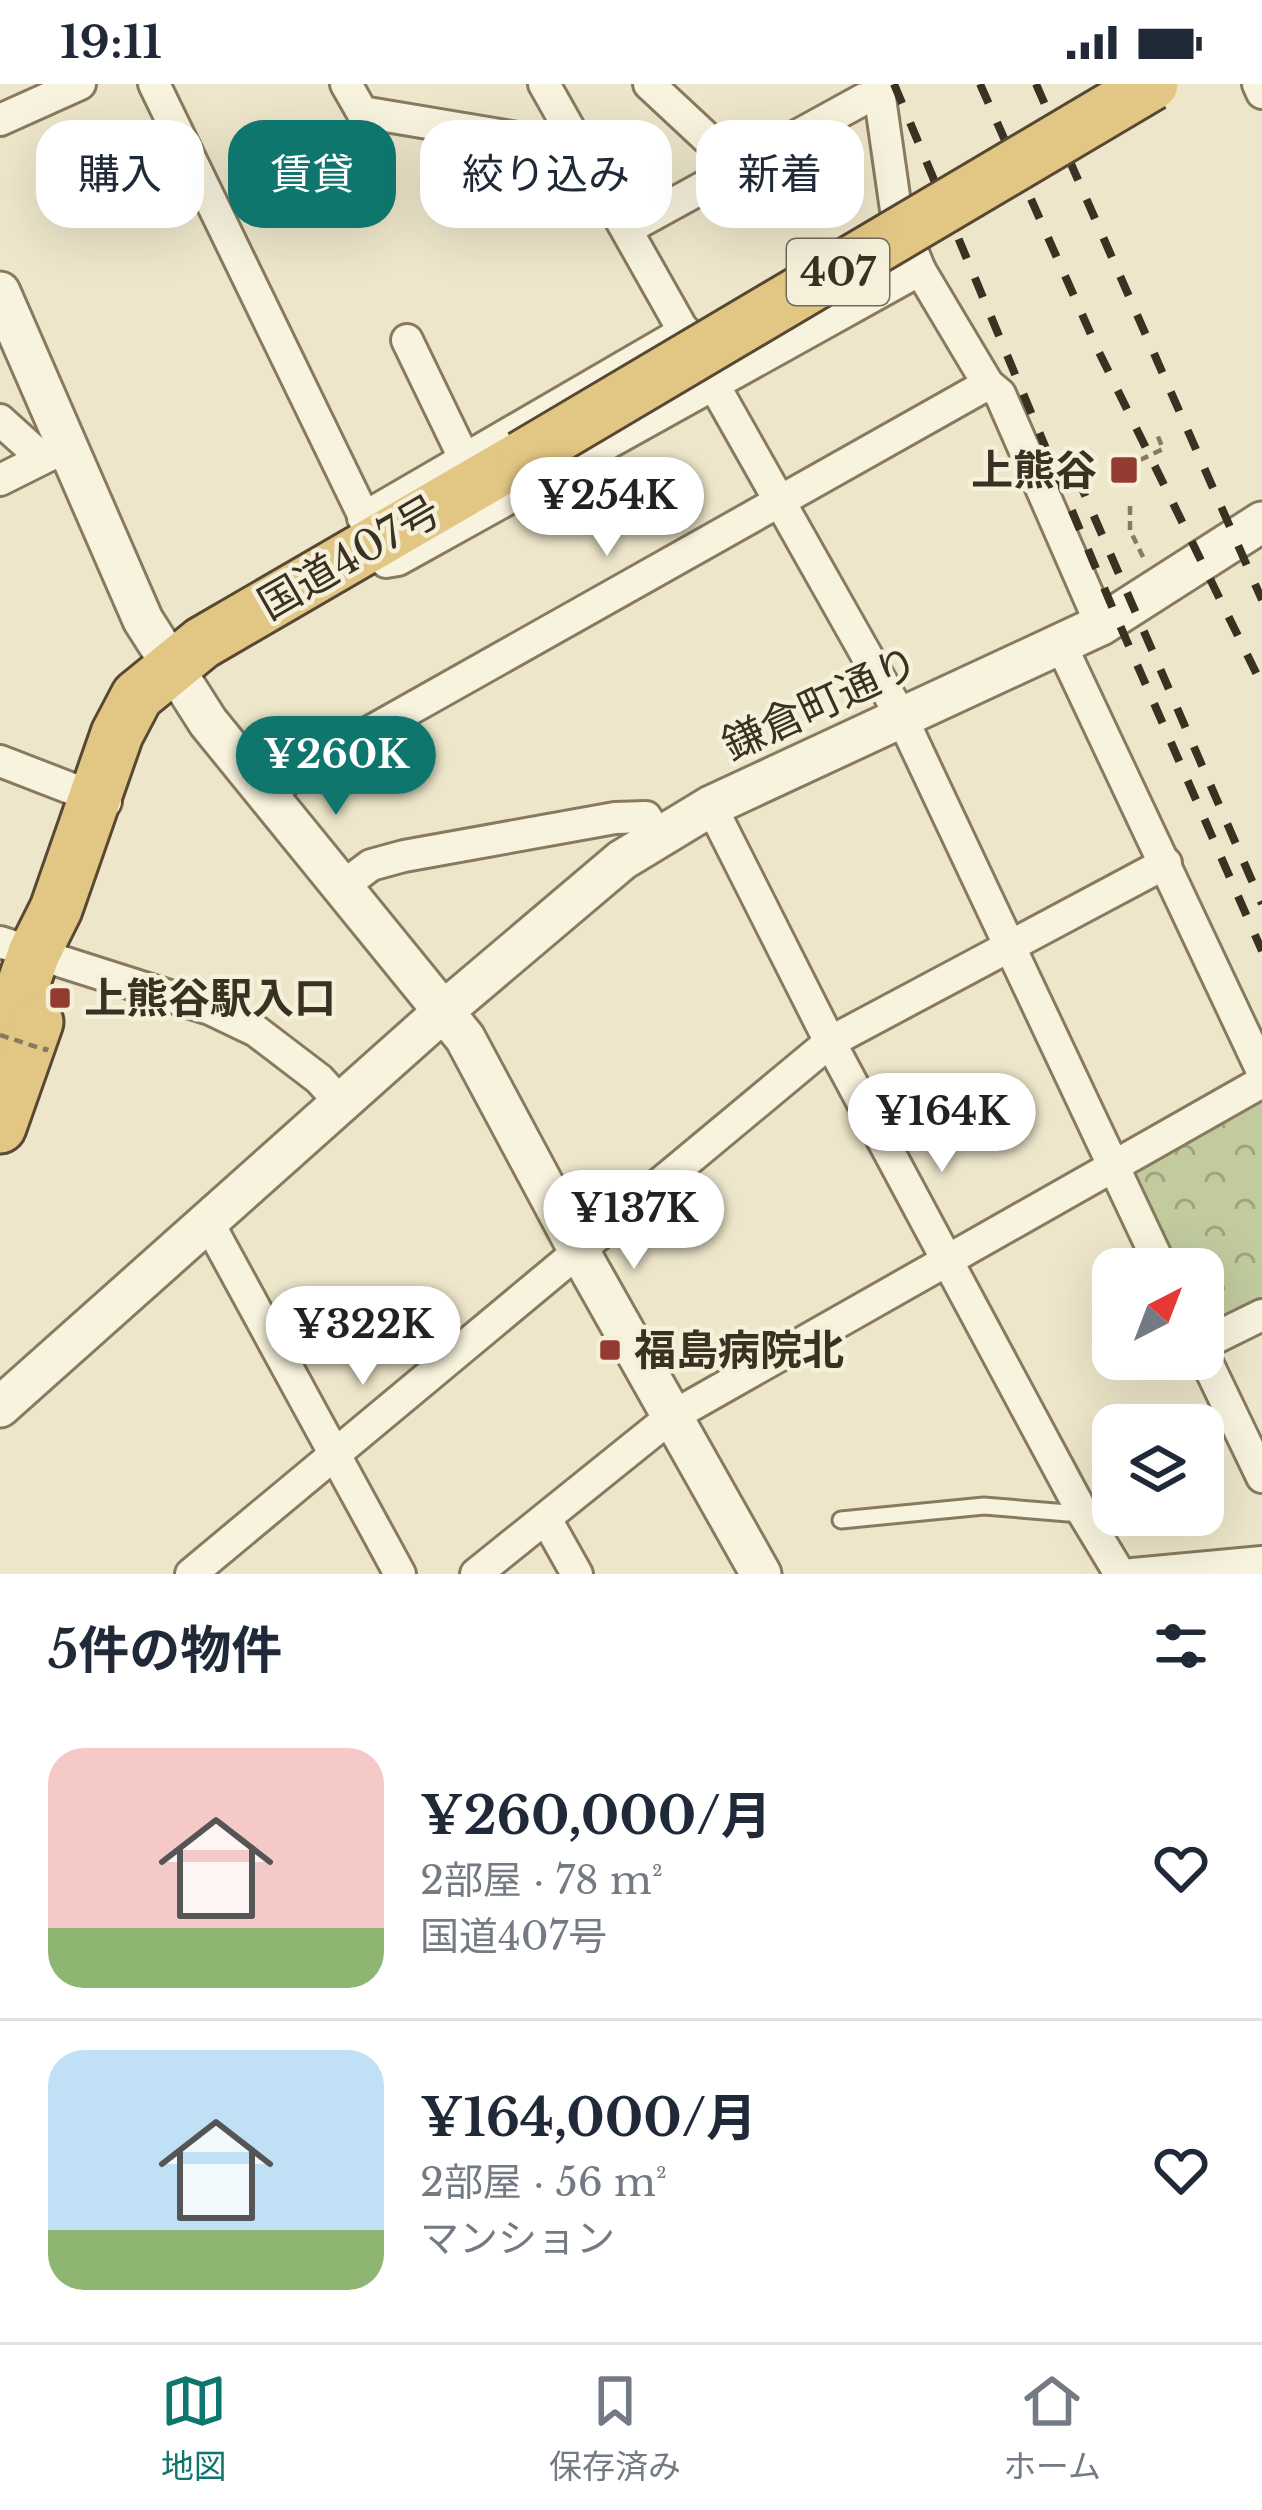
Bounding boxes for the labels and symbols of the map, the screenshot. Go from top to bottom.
road number: 407 [787,239,889,305]
place label: 上熊谷 [971,444,1097,496]
marker: 上熊谷 [1108,454,1140,486]
pin: ¥254K [523,457,691,559]
street label: 国道407号 [249,484,449,630]
street label: 鎌倉町通り [714,635,926,771]
pin: ¥260K [252,716,420,818]
place label: 上熊谷駅入口 [84,972,336,1024]
marker: 上熊谷駅入口 [47,985,73,1011]
pin: ¥164K [858,1073,1026,1175]
pin: ¥137K [550,1170,718,1272]
north arrow [1092,1248,1224,1380]
pin: ¥322K [279,1286,447,1388]
place label: 福島病院北 [634,1324,844,1376]
marker: 福島病院北 [597,1337,623,1363]

